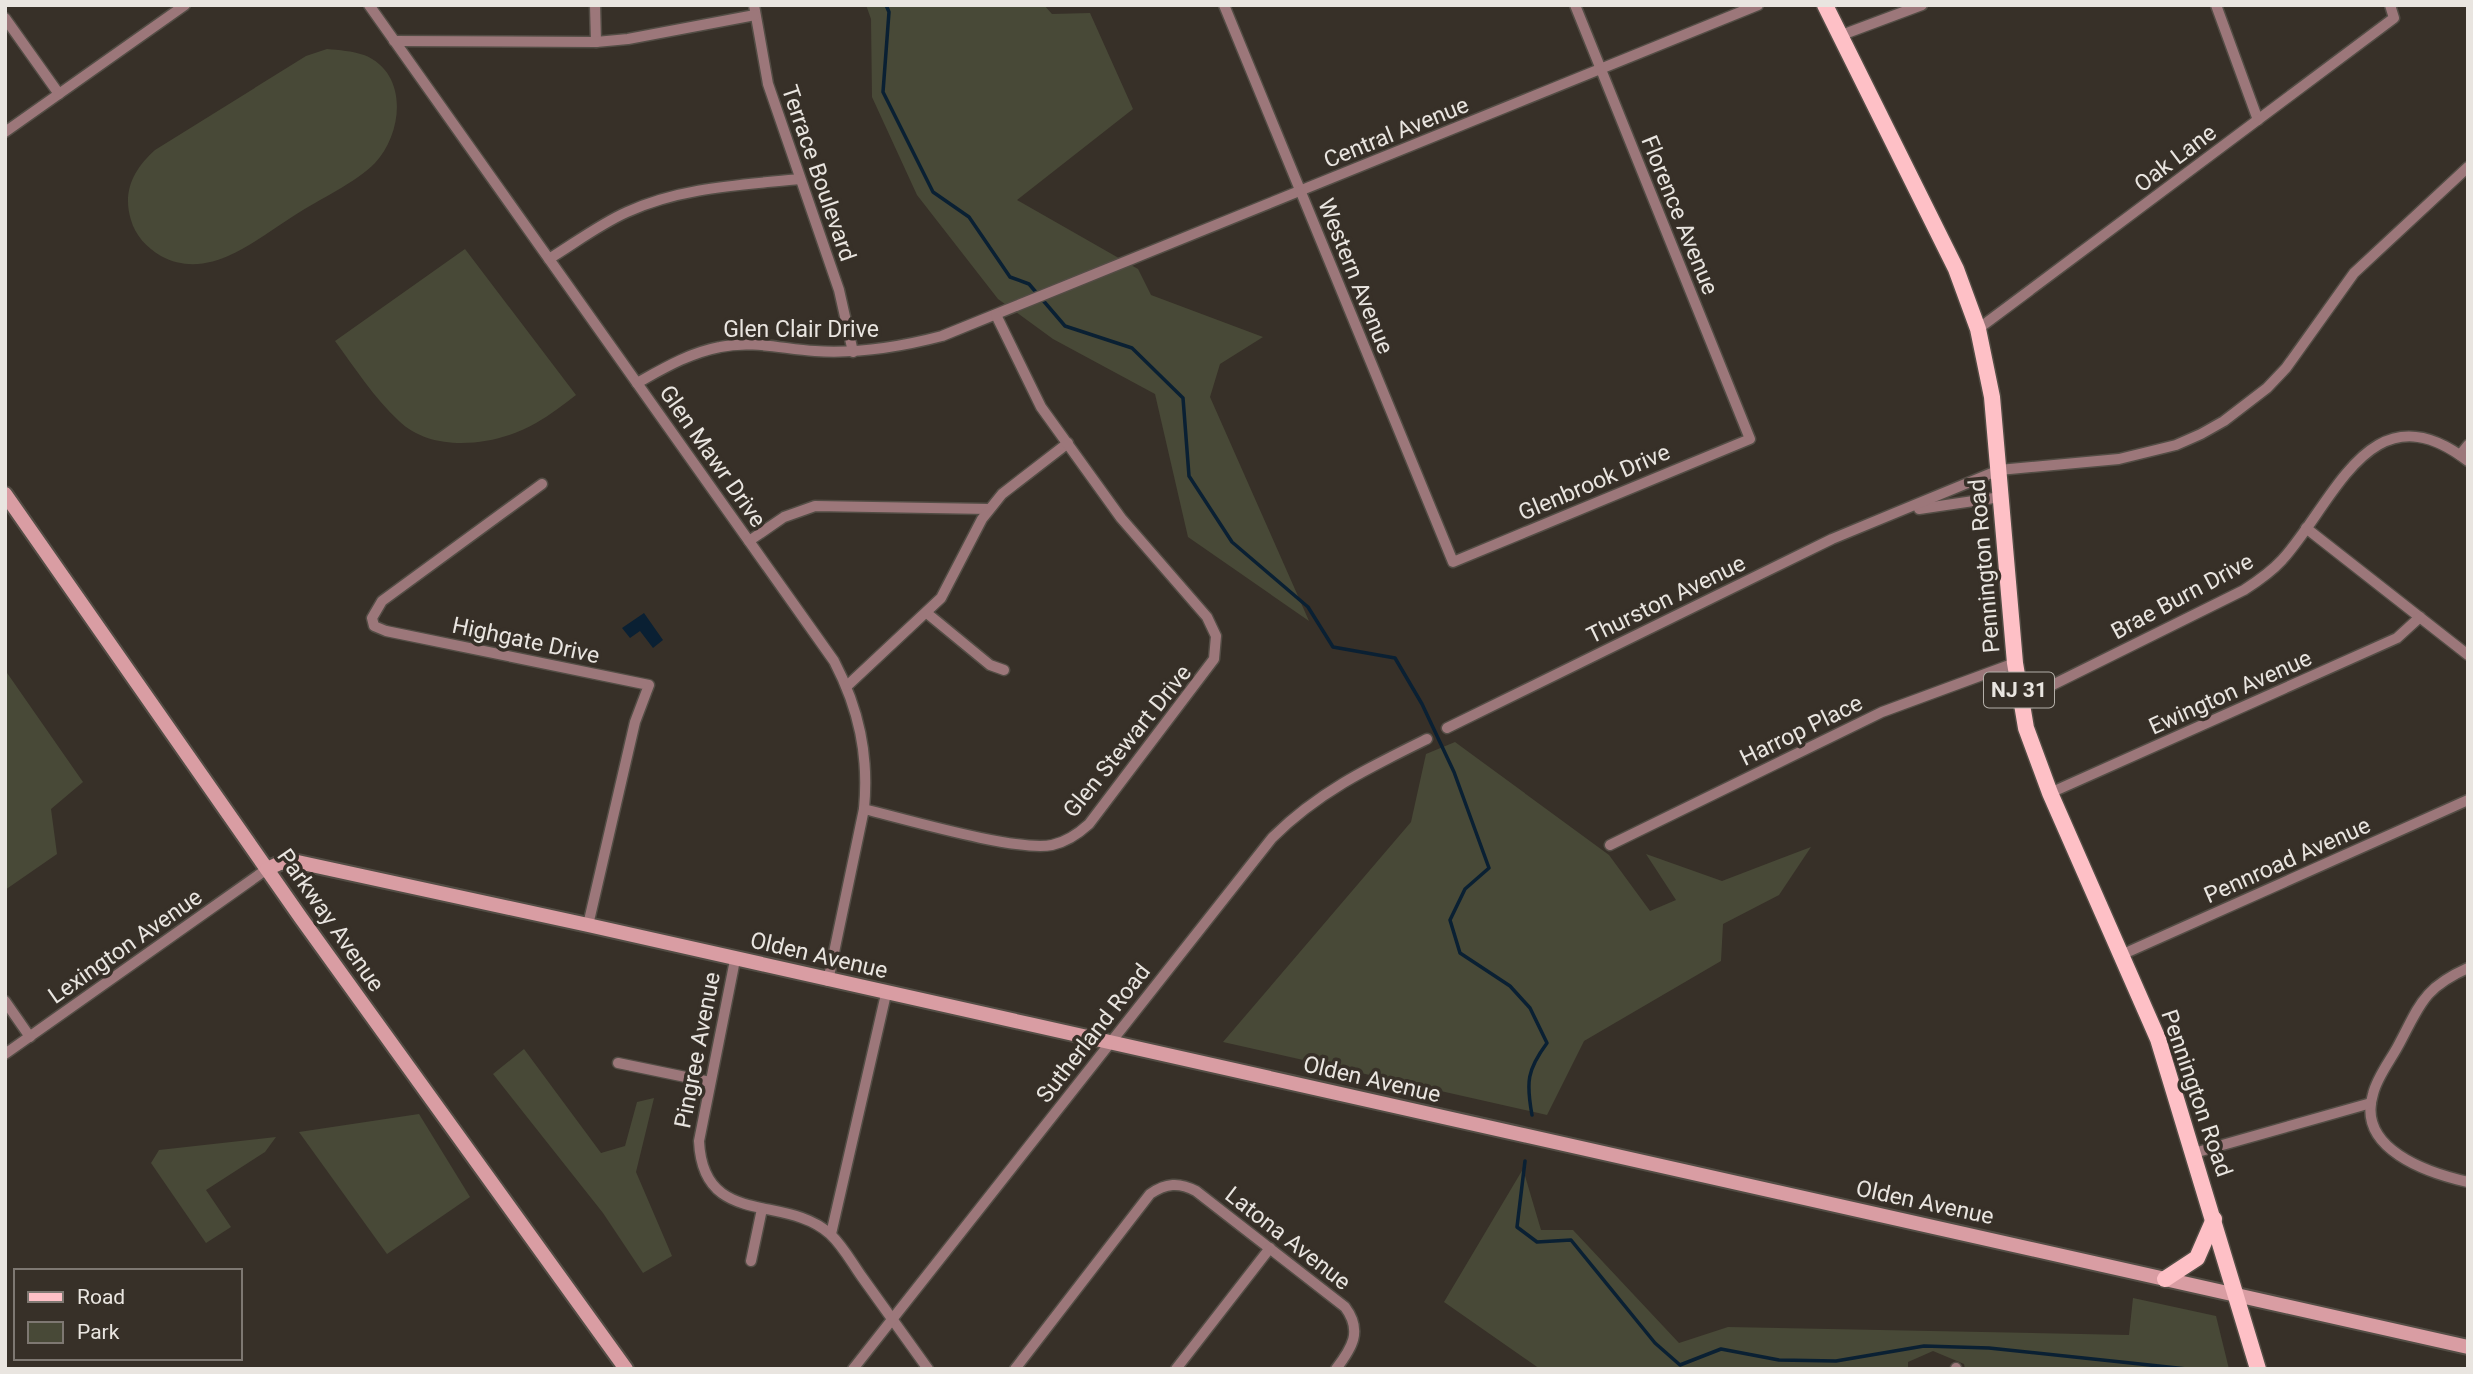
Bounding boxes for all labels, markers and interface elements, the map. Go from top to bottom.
street label: Terrace Boulevard [776,82,861,265]
street label: Central Avenue [1320,91,1473,174]
street label: Oak Lane [2129,119,2222,198]
street label: Florence Avenue [1635,132,1724,299]
street label: Western Avenue [1312,195,1399,358]
street label: Glen Clair Drive [723,316,879,343]
street label: Glen Mawr Drive [654,380,772,532]
street label: Glenbrook Drive [1514,438,1674,527]
street label: Pennington Road [1963,478,2006,654]
street label: Brae Burn Drive [2107,548,2258,645]
street label: Thurston Avenue [1583,549,1750,649]
street label: Highgate Drive [450,612,602,669]
street label: Ewington Avenue [2145,644,2316,740]
street label: Glen Stewart Drive [1058,660,1197,823]
road number: NJ 31 [1984,672,2054,708]
street label: Harrop Place [1736,689,1867,772]
street label: Pennroad Avenue [2200,812,2374,909]
street label: Parkway Avenue [271,844,390,997]
street label: Lexington Avenue [43,883,207,1009]
street label: Olden Avenue [748,927,890,984]
street label: Sutherland Road [1031,958,1156,1108]
street label: Pingree Avenue [669,970,726,1131]
street label: Pennington Road [2155,1006,2238,1180]
street label: Olden Avenue [1301,1051,1443,1108]
street label: Olden Avenue [1854,1175,1996,1230]
street label: Latona Avenue [1220,1181,1356,1296]
legend [14,1269,242,1360]
text: Road [77,1285,125,1309]
text: Park [77,1320,120,1344]

